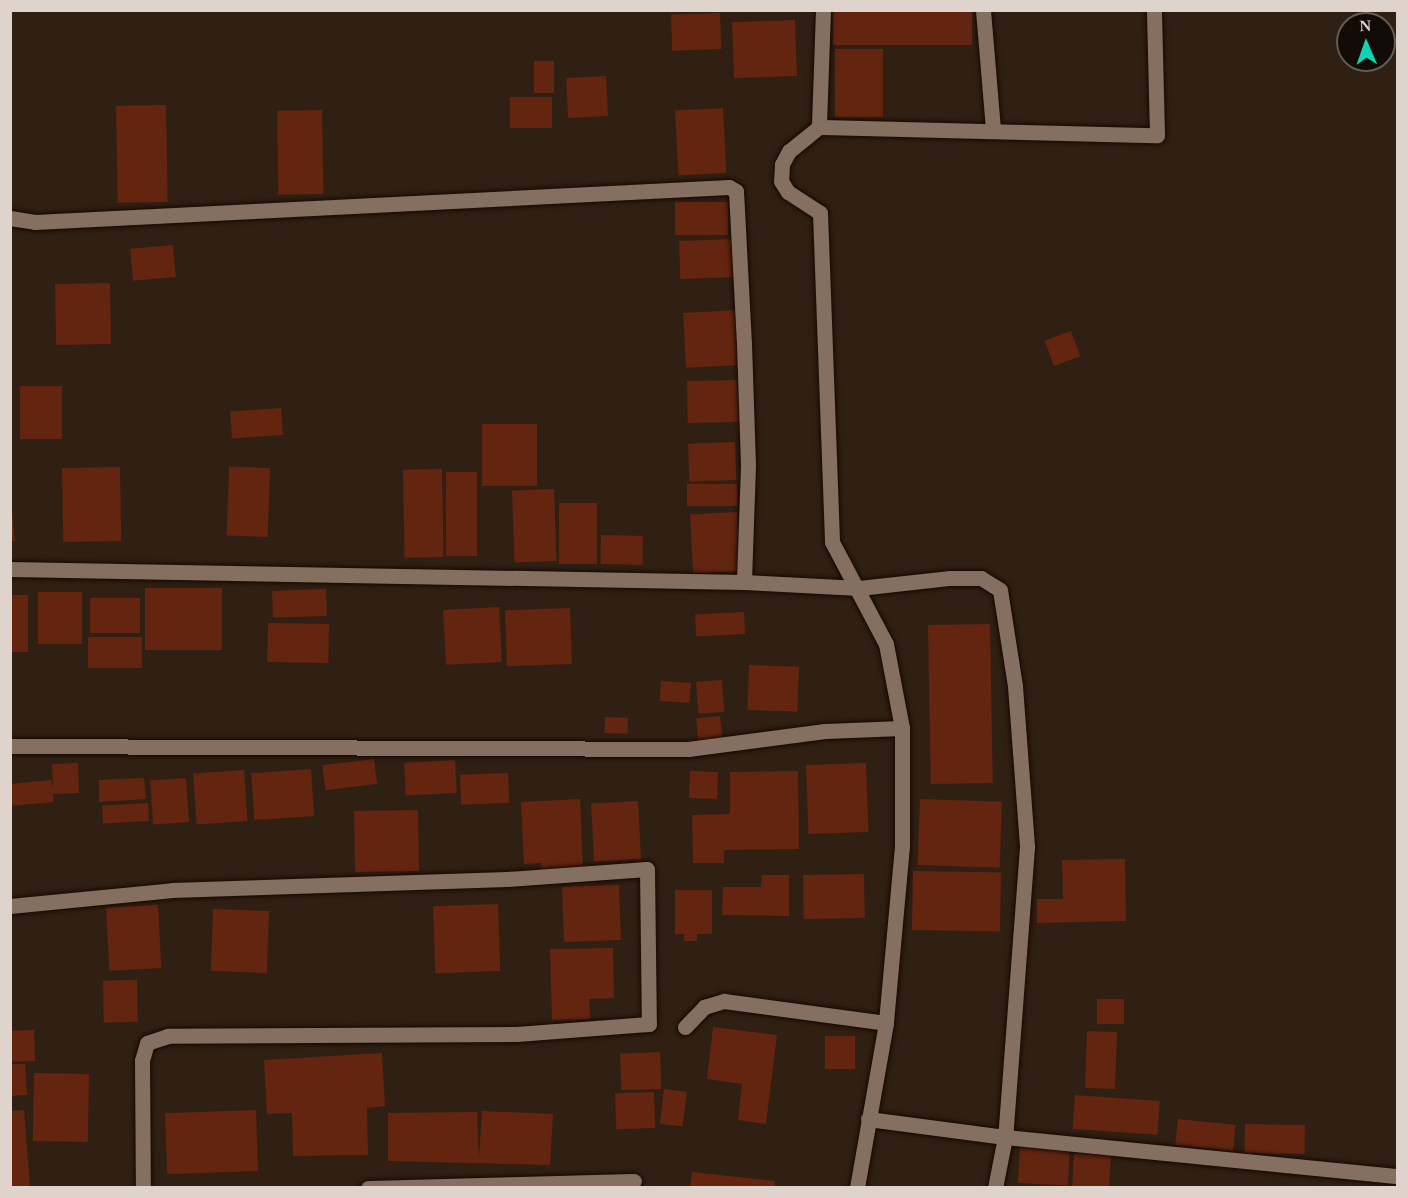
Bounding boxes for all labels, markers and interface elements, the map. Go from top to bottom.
north arrow [1336,12,1396,72]
text: N [1359,17,1371,34]

